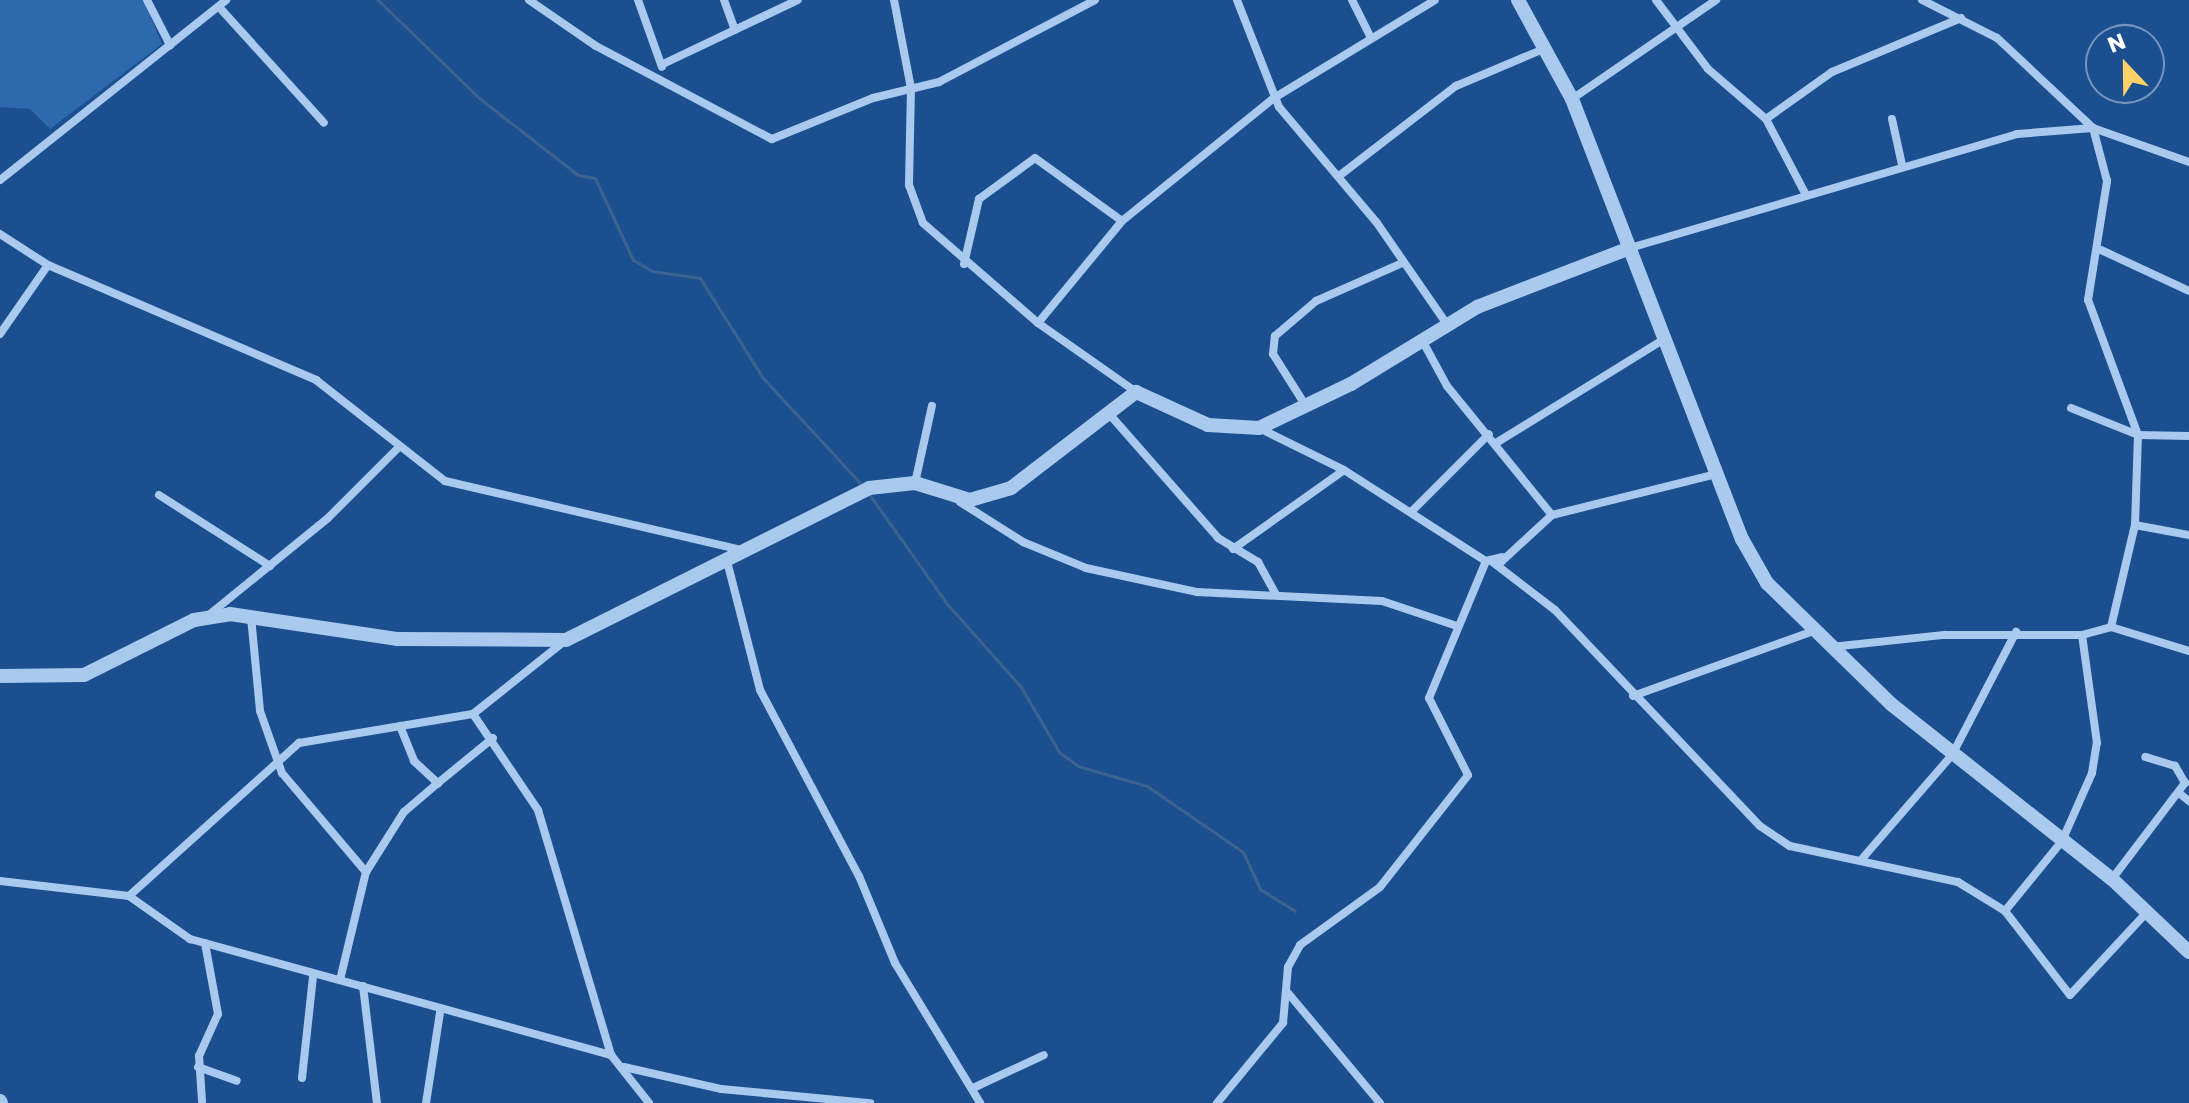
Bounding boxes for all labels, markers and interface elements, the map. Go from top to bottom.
north arrow [2085,24,2165,104]
text: N [2103,26,2130,61]

